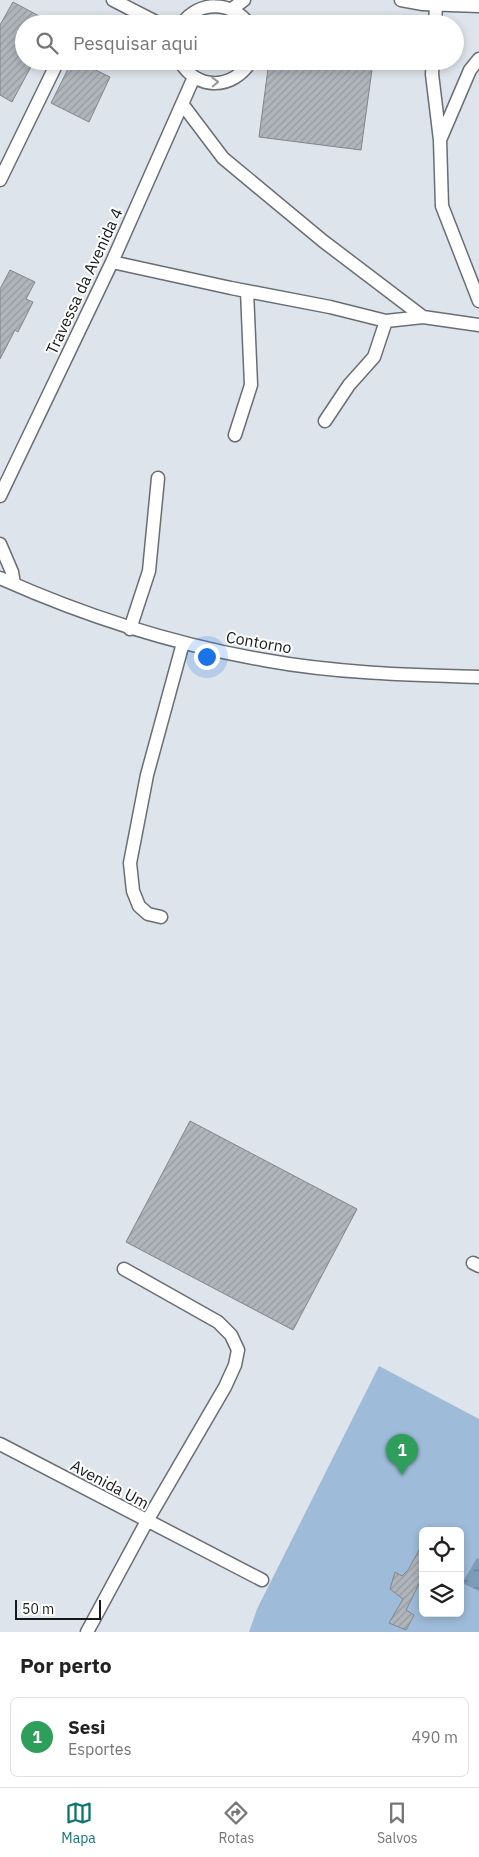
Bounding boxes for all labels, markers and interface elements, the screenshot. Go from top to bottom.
search box [15,15,464,70]
icon: search [33,29,61,57]
text: Pesquisar aqui [73,31,198,55]
one-way arrow [212,77,220,88]
street label: Travessa da Avenida 4 [41,205,127,357]
street label: Contorno [225,626,293,658]
your location [194,644,220,670]
pin: 1 [386,1434,418,1475]
street label: Avenida Um [67,1455,153,1513]
map controls [419,1527,464,1617]
button: locate [419,1527,464,1572]
button: layers [419,1572,464,1617]
scale bar [15,1597,101,1620]
text: 50 m [22,1600,54,1618]
text: Por perto [20,1651,112,1679]
text: Sesi [68,1715,106,1739]
text: 1 [32,1727,42,1747]
text: 490 m [411,1727,458,1747]
text: Esportes [68,1739,131,1759]
tab: Mapa [61,1799,96,1847]
tab: Rotas [218,1799,254,1847]
tab: Salvos [377,1799,418,1847]

